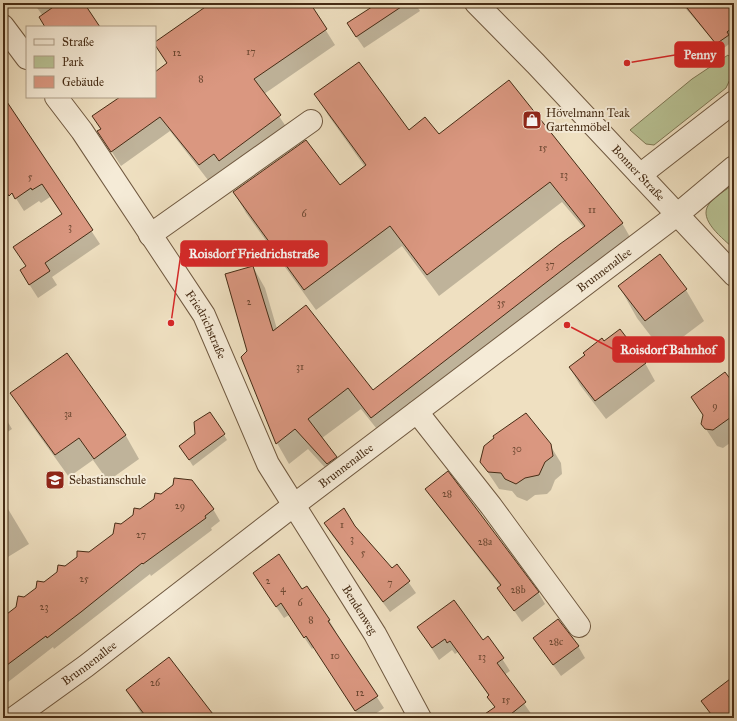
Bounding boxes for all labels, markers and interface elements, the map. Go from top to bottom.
legend [26,26,156,98]
text: Straße [62,35,94,49]
callout: Penny [675,42,724,67]
house number: 17 [246,46,256,58]
house number: 12 [173,47,182,59]
text: Penny [684,47,717,63]
text: Park [62,55,84,69]
house number: 8 [198,73,204,85]
text: Gebäude [62,75,104,89]
place label: Hövelmann Teak Gartenmöbel [546,106,630,134]
shop icon: Hövelmann Teak Gartenmöbel [521,109,543,131]
house number: 15 [539,142,548,154]
street label: Bonner Straße [609,142,668,204]
house number: 13 [560,169,568,181]
house number: 5 [28,171,33,183]
house number: 11 [588,204,596,216]
house number: 6 [301,208,307,220]
house number: 3 [68,221,72,233]
callout: Roisdorf Friedrichstraße [181,241,327,266]
street label: Brunnenallee [574,245,634,295]
text: Roisdorf Friedrichstraße [189,246,320,262]
house number: 37 [545,259,555,271]
street label: Friedrichstraße [183,288,229,361]
house number: 2 [247,296,252,308]
house number: 35 [497,297,506,309]
callout: Roisdorf Bahnhof [613,337,724,362]
text: Roisdorf Bahnhof [620,342,718,358]
house number: 31 [296,361,304,373]
house number: 9 [712,400,718,412]
house number: 3a [64,408,73,420]
street label: Brunnenallee [316,440,376,491]
house number: 30 [512,443,522,455]
school or university icon: Sebastianschule [44,469,66,491]
place label: Sebastianschule [69,473,146,487]
house number: 28 [442,488,452,500]
house number: 29 [175,500,185,512]
house number: 1 [340,519,344,531]
house number: 27 [136,529,146,541]
house number: 3 [350,533,354,545]
house number: 28a [478,536,493,548]
house number: 5 [361,547,366,559]
house number: 25 [79,573,89,585]
house number: 2 [266,575,271,587]
house number: 7 [387,577,393,589]
house number: 4 [280,583,286,595]
street label: Bendenweg [339,583,381,638]
house number: 28b [510,584,526,596]
house number: 6 [297,597,303,609]
house number: 23 [40,601,48,613]
house number: 8 [308,614,314,626]
house number: 28c [549,636,563,648]
street label: Brunnenallee [59,638,119,688]
house number: 10 [330,650,340,662]
house number: 13 [478,651,486,663]
house number: 26 [150,677,161,689]
house number: 12 [356,687,365,699]
house number: 15 [502,694,511,706]

